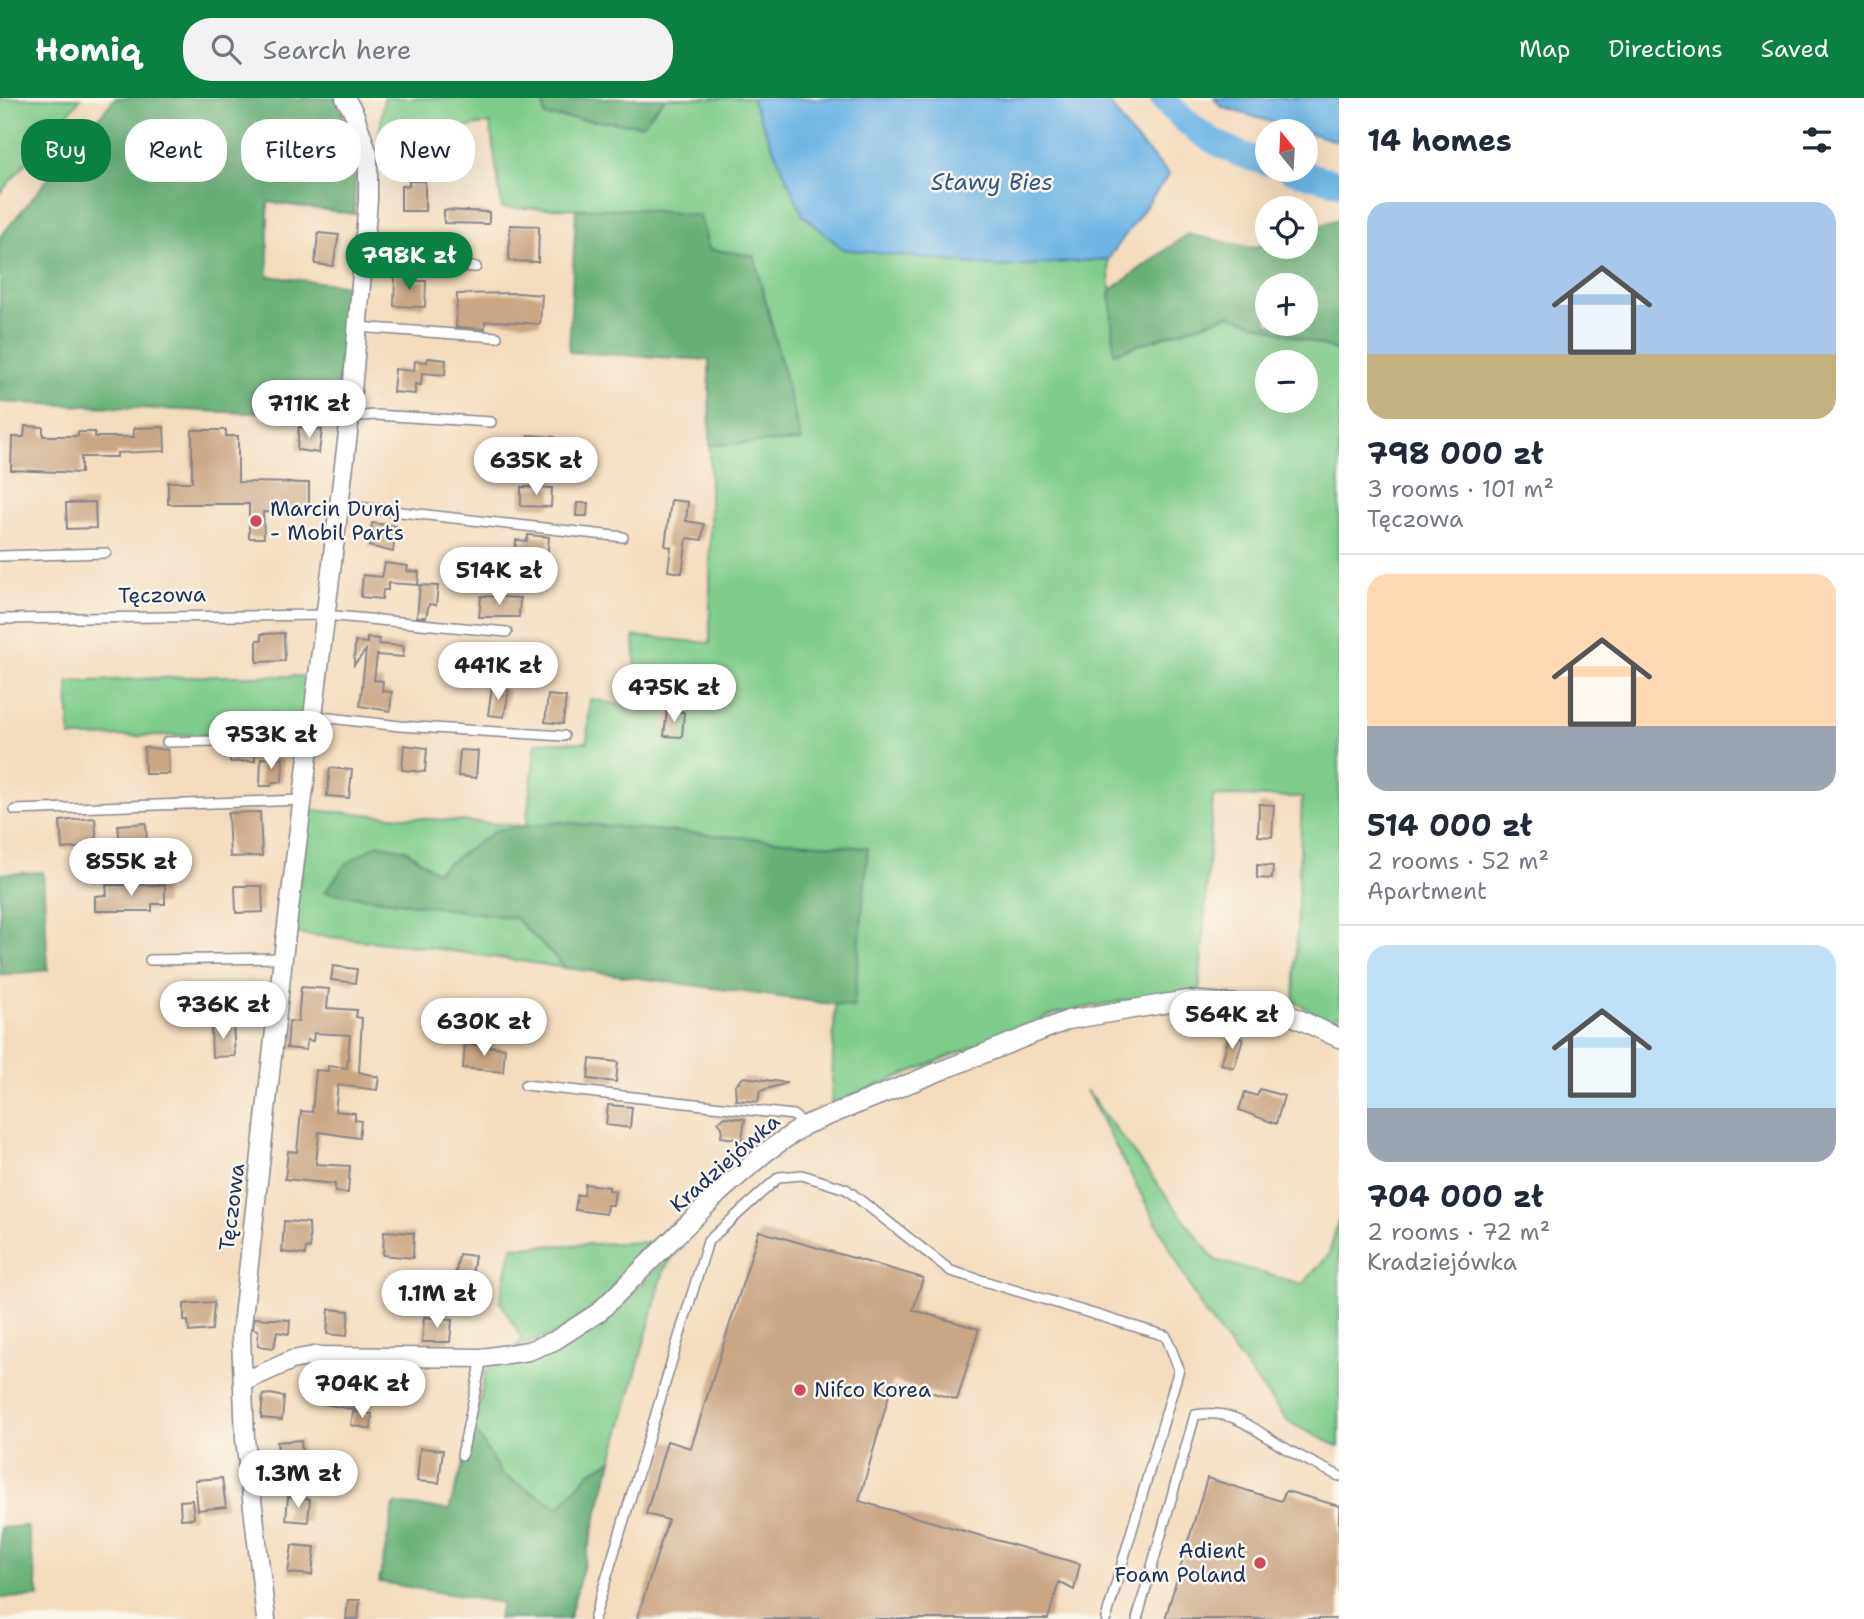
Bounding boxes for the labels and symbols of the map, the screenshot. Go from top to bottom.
north arrow [1255,119,1318,182]
water label: Stawy Bies [931,167,1053,197]
pin: 798K zł [344,232,474,292]
pin: 711K zł [244,380,374,440]
pin: 635K zł [471,438,601,497]
place label: Marcin Duraj - Mobil Parts [270,495,404,547]
marker: Marcin Duraj - Mobil Parts [248,513,264,529]
pin: 514K zł [434,547,564,607]
street label: Tęczowa [118,580,206,610]
pin: 441K zł [433,642,563,702]
pin: 475K zł [609,664,739,724]
pin: 753K zł [206,712,336,771]
pin: 855K zł [66,838,196,898]
pin: 736K zł [158,982,288,1041]
pin: 564K zł [1167,992,1297,1051]
pin: 630K zł [419,998,549,1058]
street label: Kradziejówka [664,1107,786,1219]
street label: Tęczowa [213,1162,251,1252]
pin: 1.1M zł [372,1270,502,1330]
pin: 704K zł [297,1360,427,1420]
place label: Nifco Korea [814,1376,931,1404]
marker: Nifco Korea [792,1382,808,1398]
pin: 1.3M zł [233,1450,363,1510]
place label: Adient Foam Poland [1115,1537,1246,1589]
marker: Adient Foam Poland [1252,1555,1268,1571]

